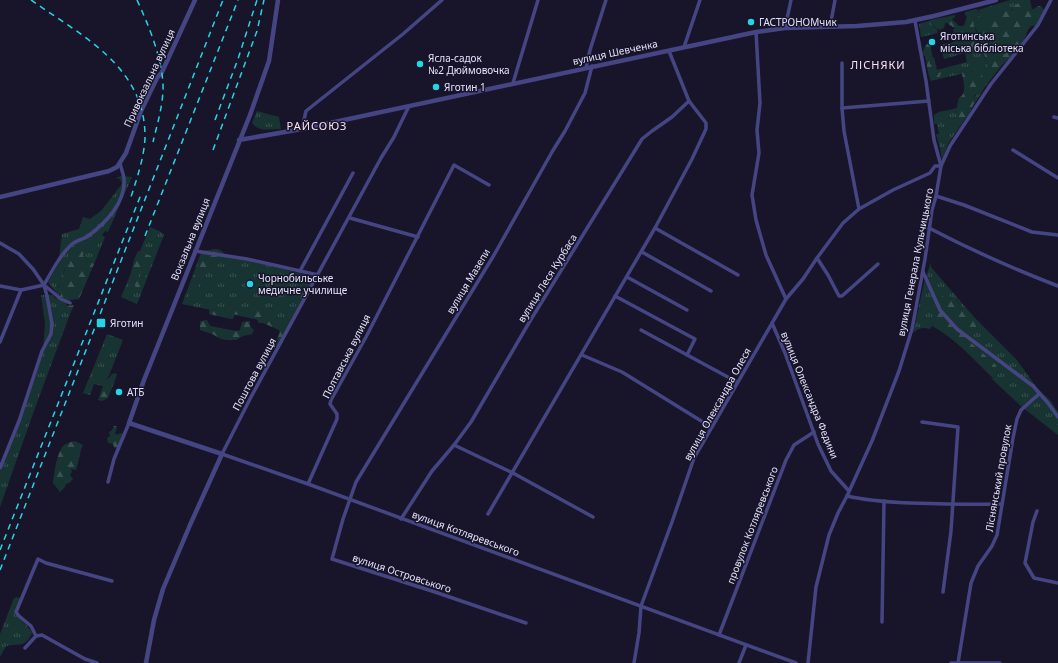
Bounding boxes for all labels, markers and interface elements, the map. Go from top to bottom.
place label: ГАСТРОНОМчик [759,15,837,29]
marker: ГАСТРОНОМчик [746,17,756,27]
street label: Привокзальна вулиця [120,27,178,129]
place label: Яготинська міська бібліотека [940,29,1023,55]
street label: вулиця Шевченка [571,36,659,68]
marker: Яготинська міська бібліотека [927,37,937,47]
place label: Ясла-садок №2 Дюймовочка [428,51,510,77]
district label: ЛІСНЯКИ [850,57,906,72]
marker: Ясла-садок №2 Дюймовочка [415,59,425,69]
place label: Яготин 1 [444,80,486,94]
marker: Яготин 1 [431,82,441,92]
district label: РАЙСОЮЗ [287,118,347,133]
street label: вулиця Генерала Кульчицького [894,187,936,337]
street label: Вокзальна вулиця [167,196,213,282]
street label: вулиця Леся Курбаса [514,231,580,325]
street label: вулиця Мазепи [443,246,493,316]
place label: Чорнобильське медичне училище [258,271,348,297]
marker: Чорнобильське медичне училище [245,279,255,289]
street label: Полтавська вулиця [319,312,373,400]
place label: Яготин [110,316,144,330]
marker: Яготин [95,317,107,329]
street label: вулиця Олександра Федини [778,329,842,461]
street label: Поштова вулиця [229,335,279,413]
street label: вулиця Олександра Олеся [680,345,754,463]
place label: АТБ [127,385,144,399]
marker: АТБ [114,387,124,397]
street label: Ліснянський провулок [982,423,1014,533]
street label: провулок Котляревського [723,464,781,586]
street label: вулиця Котляревського [410,507,522,559]
street label: вулиця Островського [351,550,453,596]

